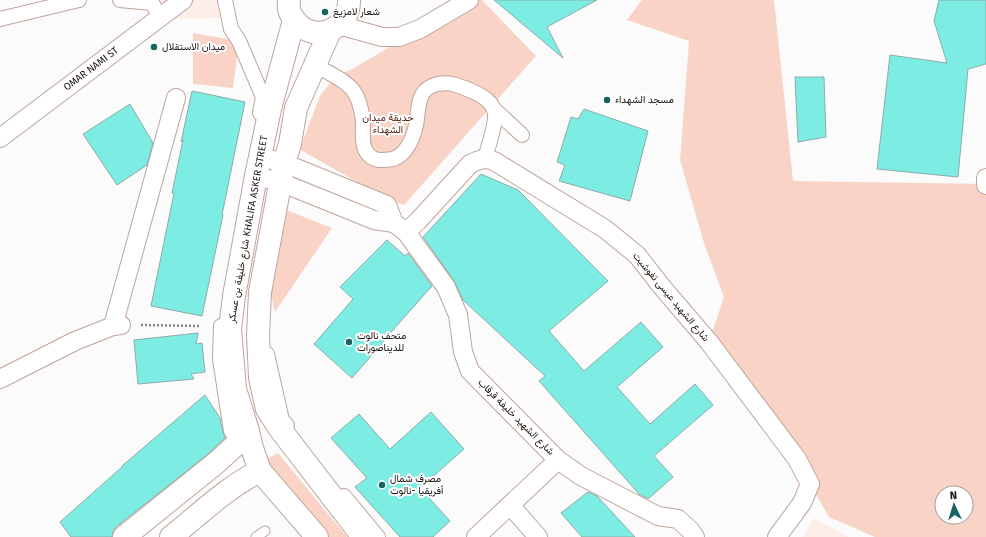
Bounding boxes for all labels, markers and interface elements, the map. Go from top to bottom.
place label: شعار لامزيغ [333,6,380,18]
marker: شعار لامزيغ [320,7,330,17]
place label: ميدان الاستقلال [162,41,225,53]
marker: ميدان الاستقلال [149,42,159,52]
street label: OMAR NAMI ST [61,44,121,93]
place label: مسجد الشهداء [615,94,674,106]
marker: مسجد الشهداء [602,95,612,105]
park label: حديقة ميدان الشهداء [362,112,414,136]
street label: شارع خليفة بن عسكر KHALIFA ASKER STREET [225,134,271,324]
street label: شارع الشهيد عيسى تفوشيت [630,250,712,344]
place label: متحف نالوت للديناصورات [357,330,406,354]
marker: متحف نالوت للديناصورات [344,337,354,347]
street label: شارع الشهيد خليفة قرقاب [475,376,557,458]
place label: مصرف شمال أفريقيا -نالوت [390,473,444,497]
marker: مصرف شمال أفريقيا -نالوت [377,480,387,490]
north arrow [934,485,974,525]
text: N [949,489,957,502]

